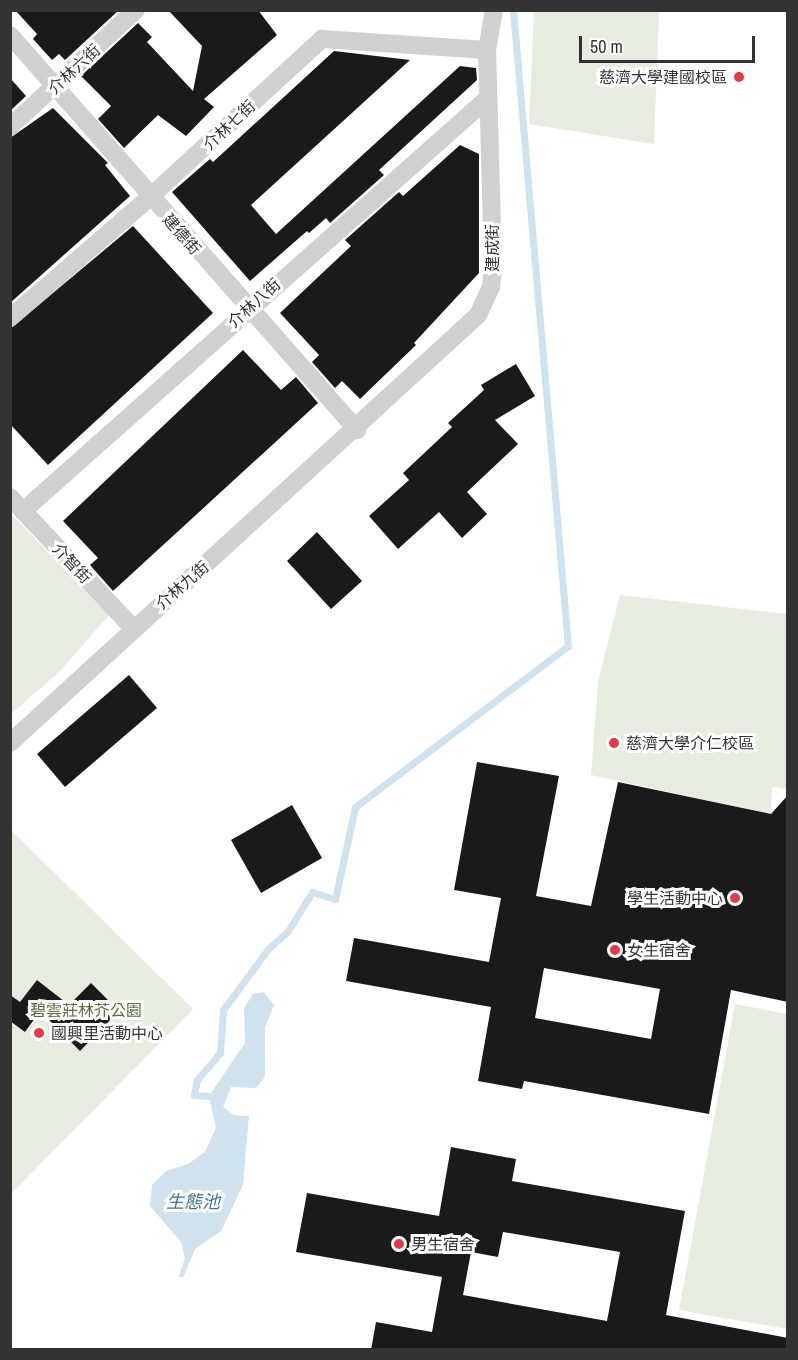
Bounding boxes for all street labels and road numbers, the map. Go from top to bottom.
street label: 介林六街 [44,40,104,98]
street label: 介林七街 [199,96,259,154]
street label: 建德街 [159,210,205,258]
street label: 建成街 [482,224,502,272]
street label: 介林八街 [224,274,284,332]
street label: 介智街 [49,539,95,587]
street label: 介林九街 [152,557,212,613]

